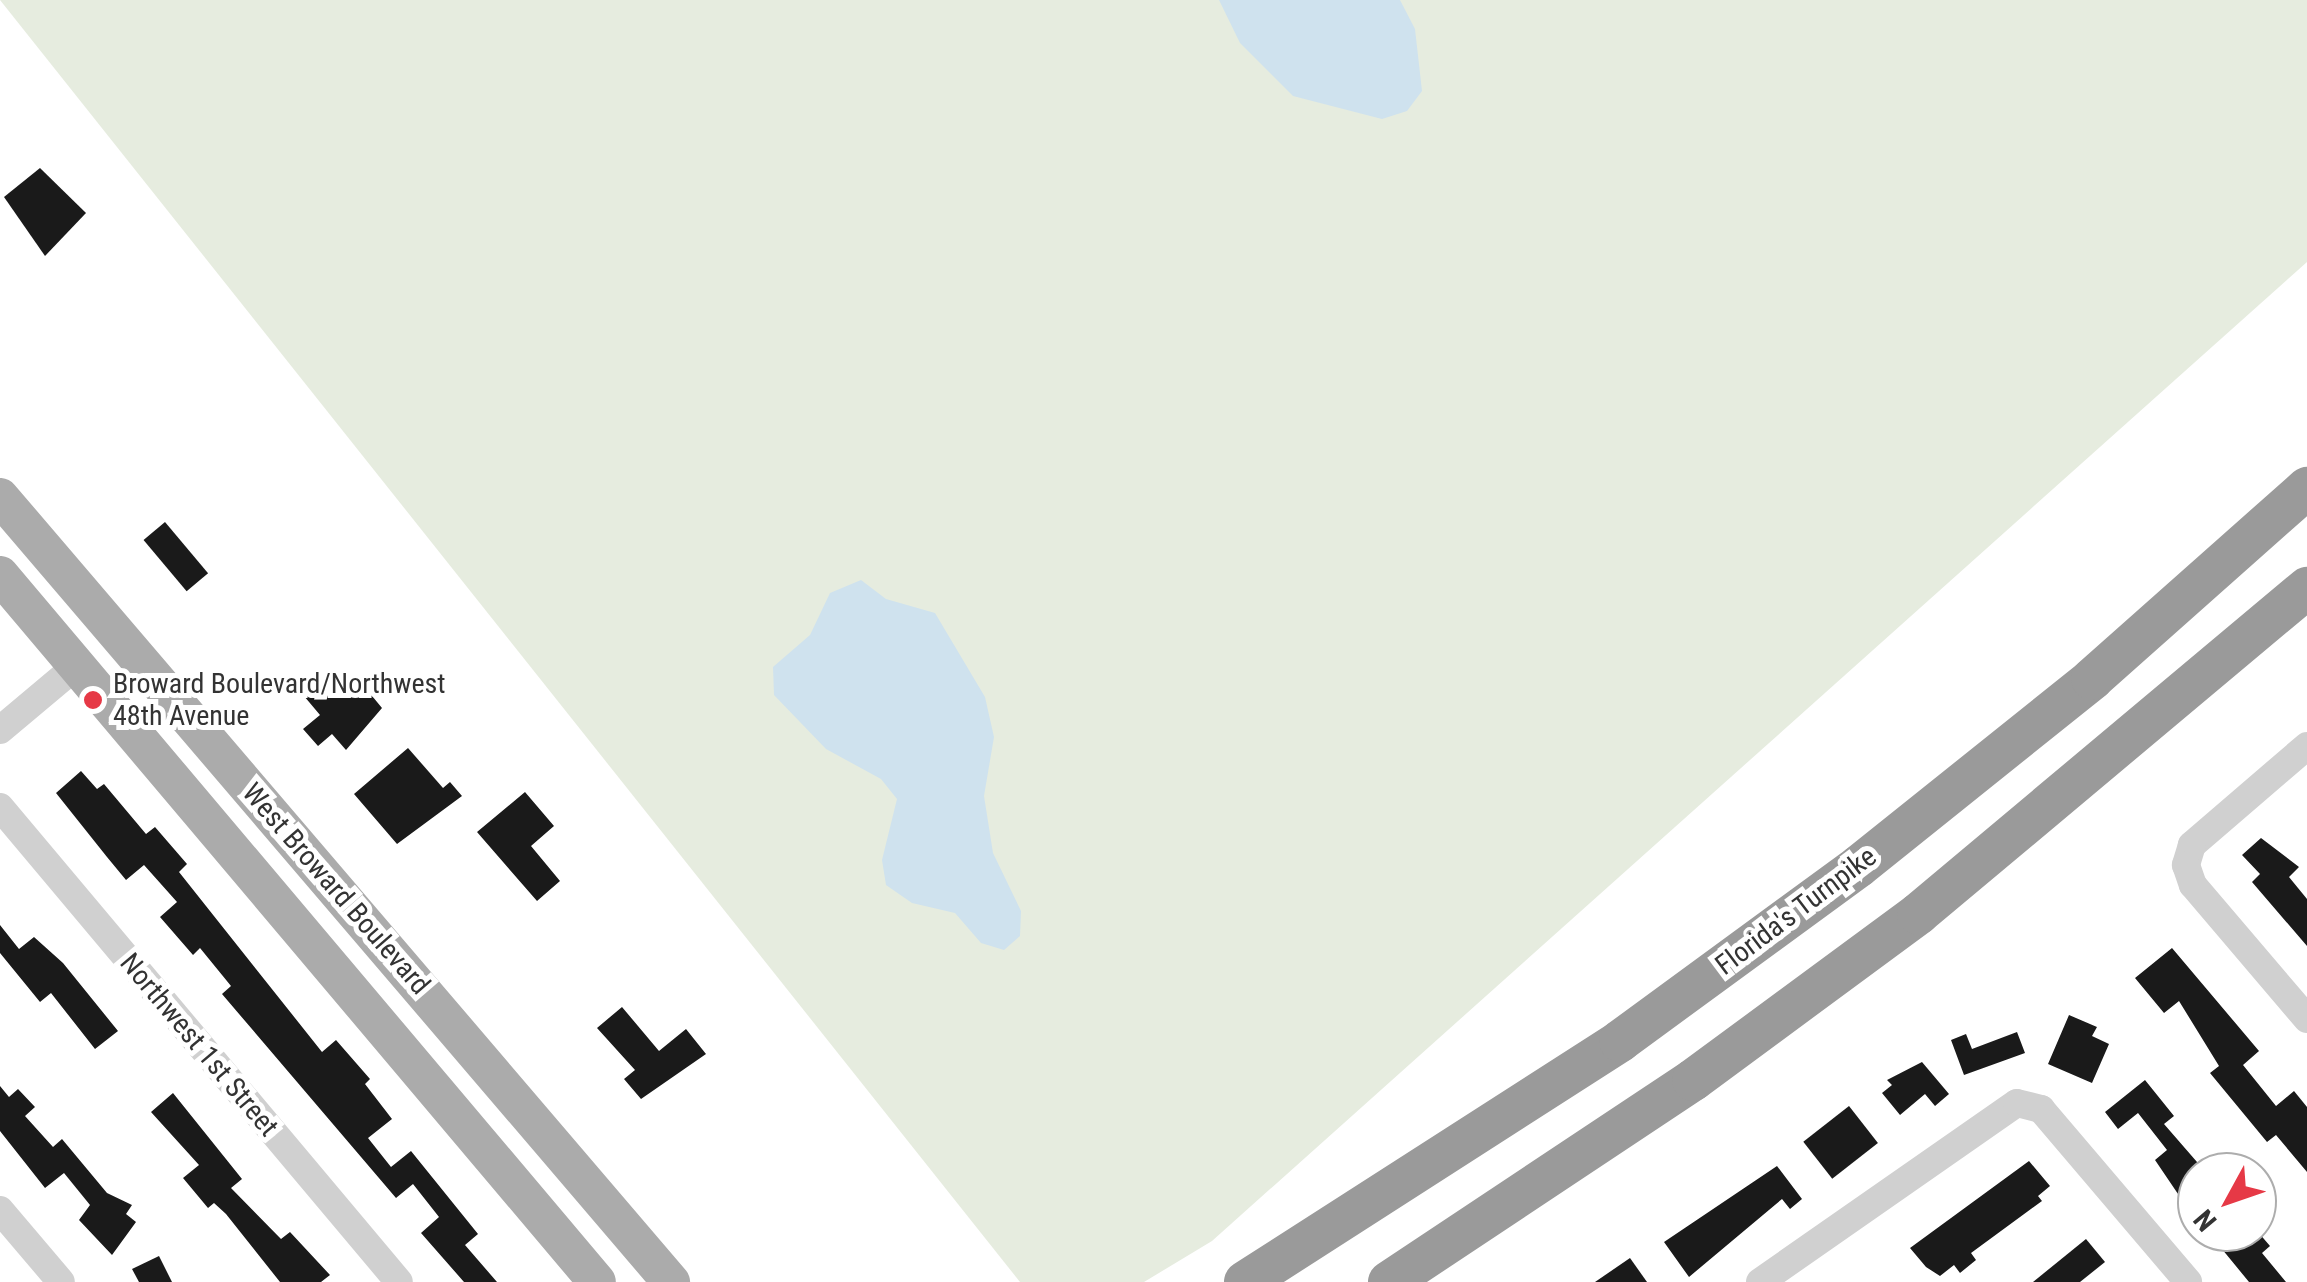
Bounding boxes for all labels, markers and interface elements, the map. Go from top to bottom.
place label: Broward Boulevard/Northwest 48th Avenue [113,667,446,733]
marker: Broward Boulevard/Northwest 48th Avenue [82,689,104,711]
street label: West Broward Boulevard [235,777,437,1001]
street label: Florida's Turnpike [1709,840,1883,982]
street label: Northwest 1st Street [113,947,285,1143]
north arrow [2177,1152,2277,1252]
text: N [2187,1203,2223,1237]

